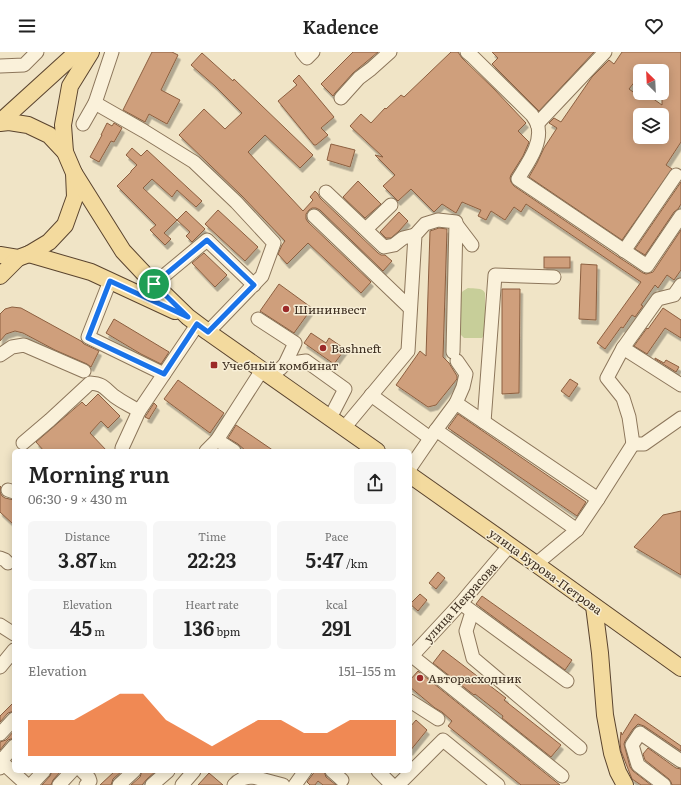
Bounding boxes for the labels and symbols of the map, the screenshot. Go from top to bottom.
north arrow [633,64,669,100]
pin [137,267,171,301]
place label: Шининвест [294,300,367,318]
marker: Шининвест [281,304,291,314]
place label: Bashneft [331,339,382,357]
marker: Bashneft [318,343,328,353]
place label: Учебный комбинат [222,356,338,374]
marker: Учебный комбинат [209,360,219,370]
street label: улица Бурова-Петрова [485,524,607,619]
street label: улица Некрасова [419,557,501,646]
place label: Авторасходник [428,669,521,687]
marker: Авторасходник [415,673,425,683]

